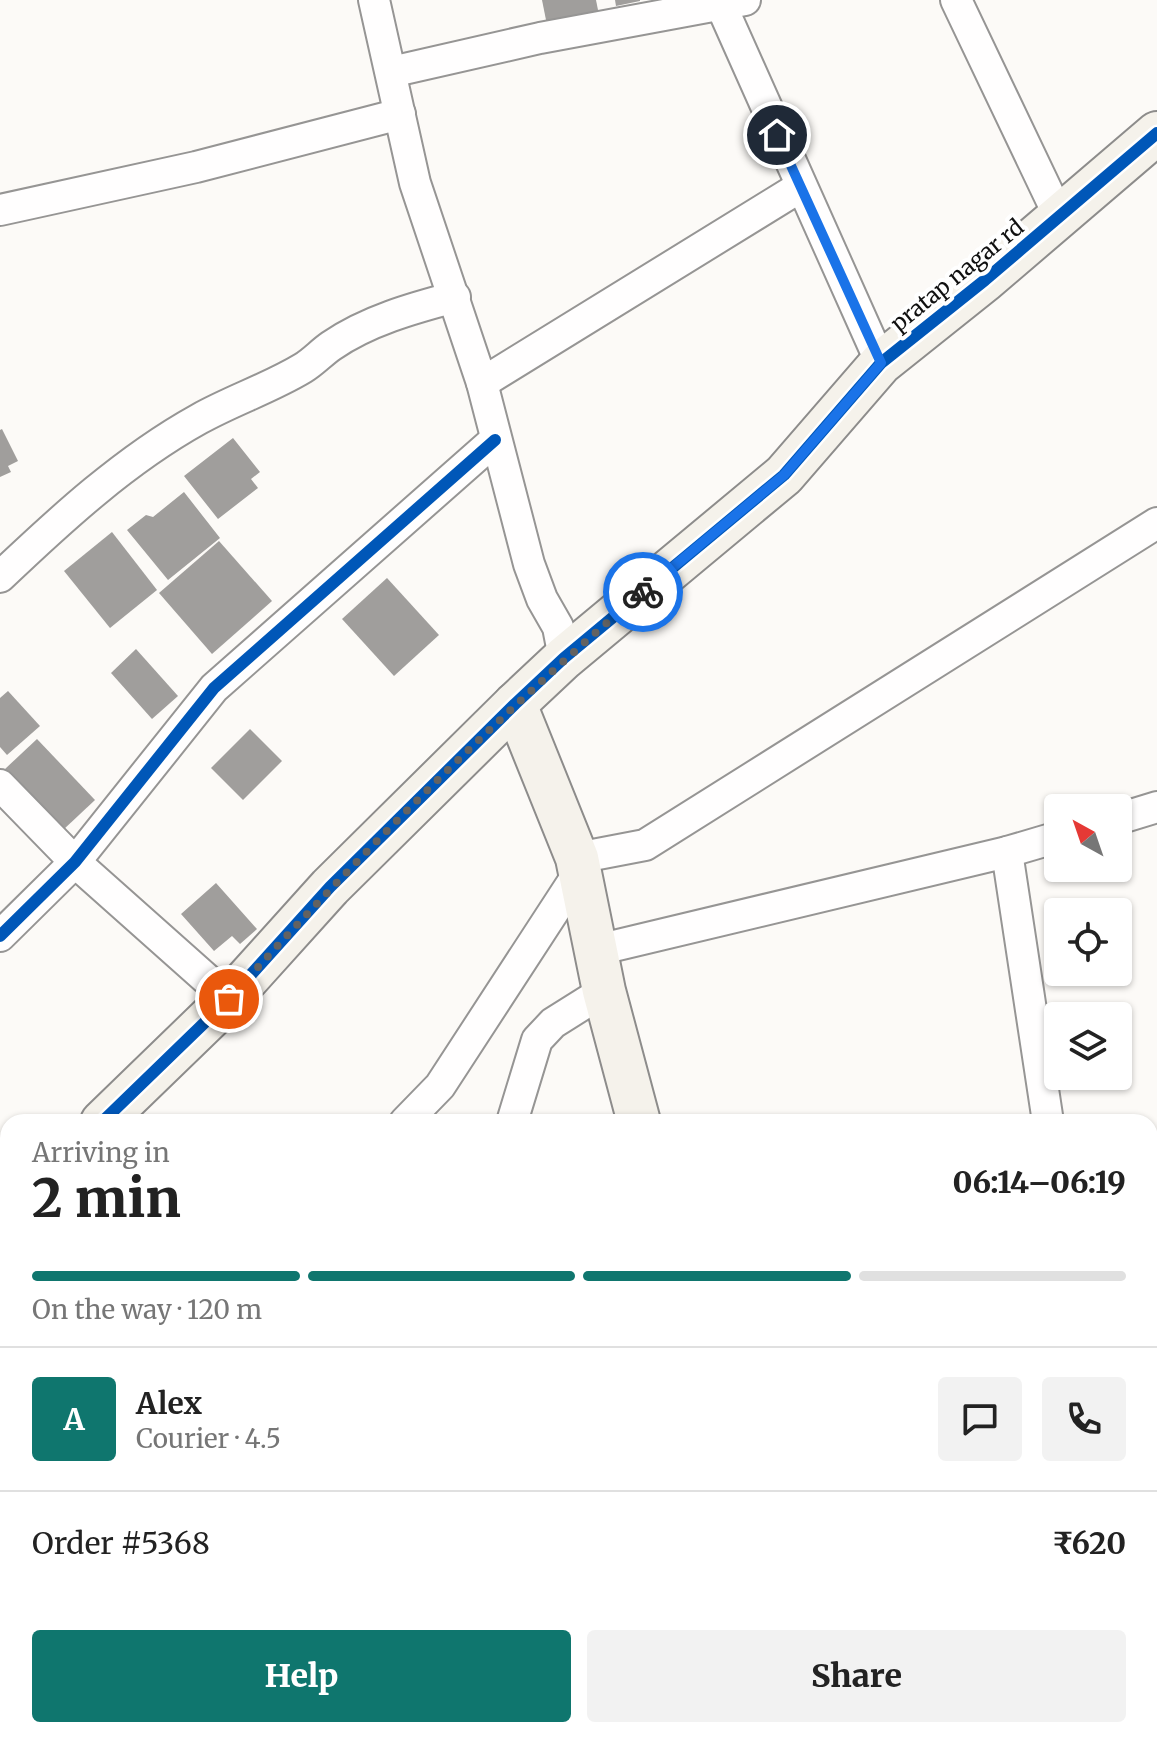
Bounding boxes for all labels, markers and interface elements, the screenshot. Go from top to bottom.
pin [743,101,811,169]
icon: home [755,113,799,157]
street label: pratap nagar rd [885,213,1029,337]
courier [603,552,683,632]
icon: bike [621,570,665,614]
north arrow [1044,794,1132,882]
map controls [1044,794,1132,1090]
button: locate [1044,898,1132,986]
pin [195,965,263,1033]
icon: bag [207,977,251,1021]
button: layers [1044,1002,1132,1090]
text: Arriving in [32,1136,170,1169]
text: 06:14–06:19 [952,1163,1126,1201]
text: 2 min [32,1166,181,1231]
text: On the way · 120 m [32,1293,262,1326]
button: chat [938,1377,1022,1461]
button: phone [1042,1377,1126,1461]
text: Alex [136,1384,202,1422]
text: A [63,1400,85,1438]
text: Courier · 4.5 [136,1422,281,1455]
text: Order #5368 [32,1524,210,1562]
text: ₹620 [1052,1524,1126,1562]
button: Help [32,1630,571,1722]
button: Share [587,1630,1126,1722]

